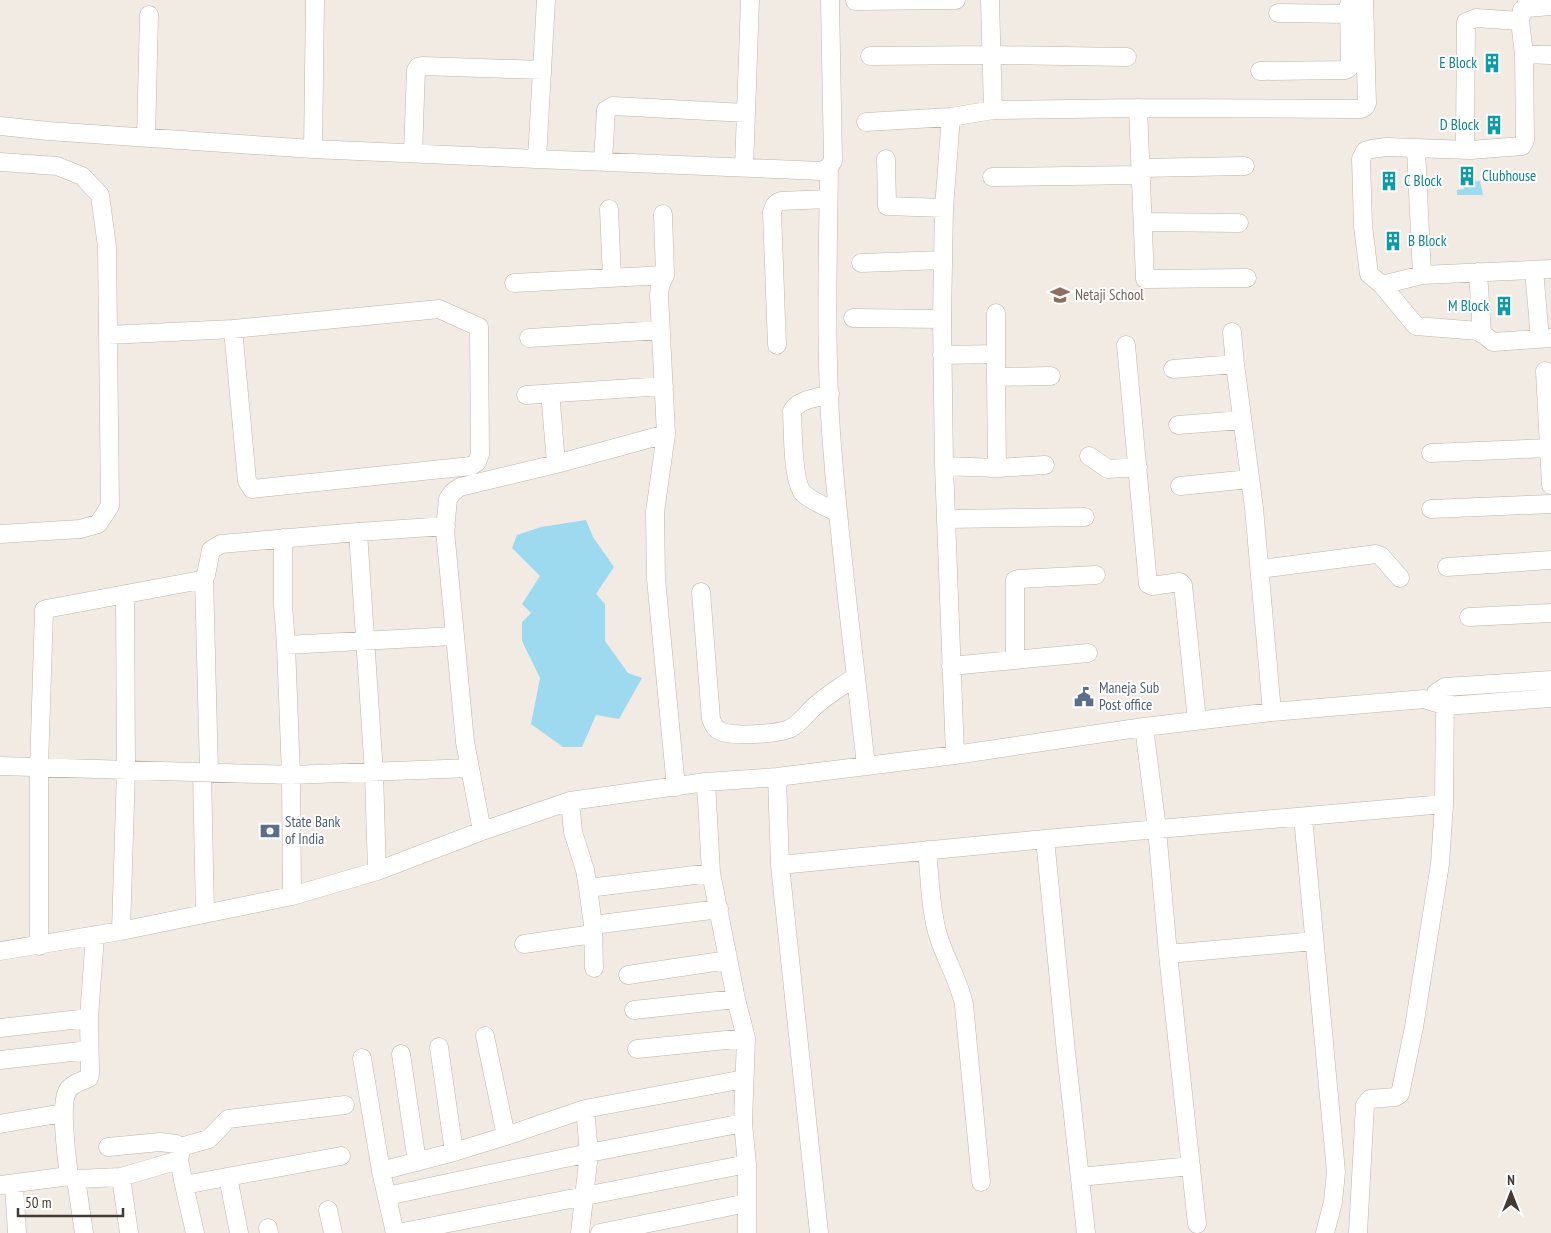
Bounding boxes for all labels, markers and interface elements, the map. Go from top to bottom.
building icon: E Block [1481,52,1503,74]
place label: E Block [1439,53,1477,72]
building icon: D Block [1483,114,1505,136]
place label: D Block [1440,115,1479,134]
building icon: Clubhouse [1456,165,1478,187]
place label: Clubhouse [1482,166,1536,185]
building icon: C Block [1378,170,1400,192]
place label: C Block [1404,171,1442,190]
building icon: B Block [1382,230,1404,252]
place label: B Block [1408,231,1447,250]
school or university icon: Netaji School [1049,284,1071,306]
place label: Netaji School [1075,285,1144,304]
building icon: M Block [1493,295,1515,317]
place label: M Block [1448,296,1489,315]
place label: Maneja Sub Post office [1099,678,1159,714]
public building icon: Maneja Sub Post office [1073,686,1095,708]
place label: State Bank of India [285,812,341,848]
bank icon: State Bank of India [259,820,281,842]
north arrow [1486,1168,1536,1218]
text: N [1507,1171,1515,1189]
scale bar [18,1186,122,1218]
text: 50 m [25,1193,51,1212]

